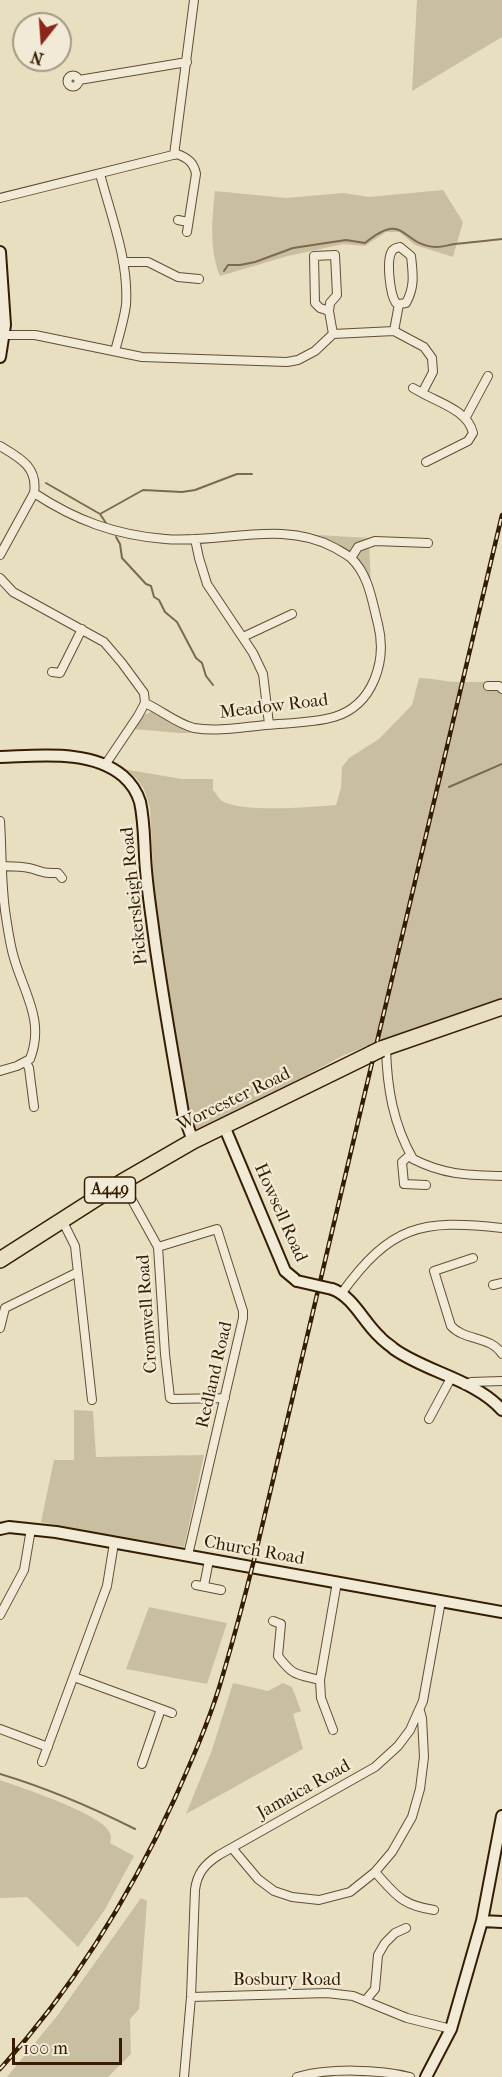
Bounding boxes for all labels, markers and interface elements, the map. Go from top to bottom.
north arrow [12,12,72,72]
text: N [29,47,46,69]
street label: Meadow Road [218,690,330,724]
street label: Pickersleigh Road [117,826,153,966]
street label: Worcester Road [174,1063,294,1137]
street label: Howsell Road [249,1160,311,1266]
road number: A449 [84,1177,136,1203]
street label: Cromwell Road [133,1254,163,1374]
street label: Redland Road [192,1320,238,1430]
street label: Church Road [202,1532,306,1570]
street label: Jamaica Road [254,1755,354,1825]
street label: Bosbury Road [233,1970,341,1992]
scale bar [15,2026,124,2064]
text: 100 m [23,2038,68,2059]

